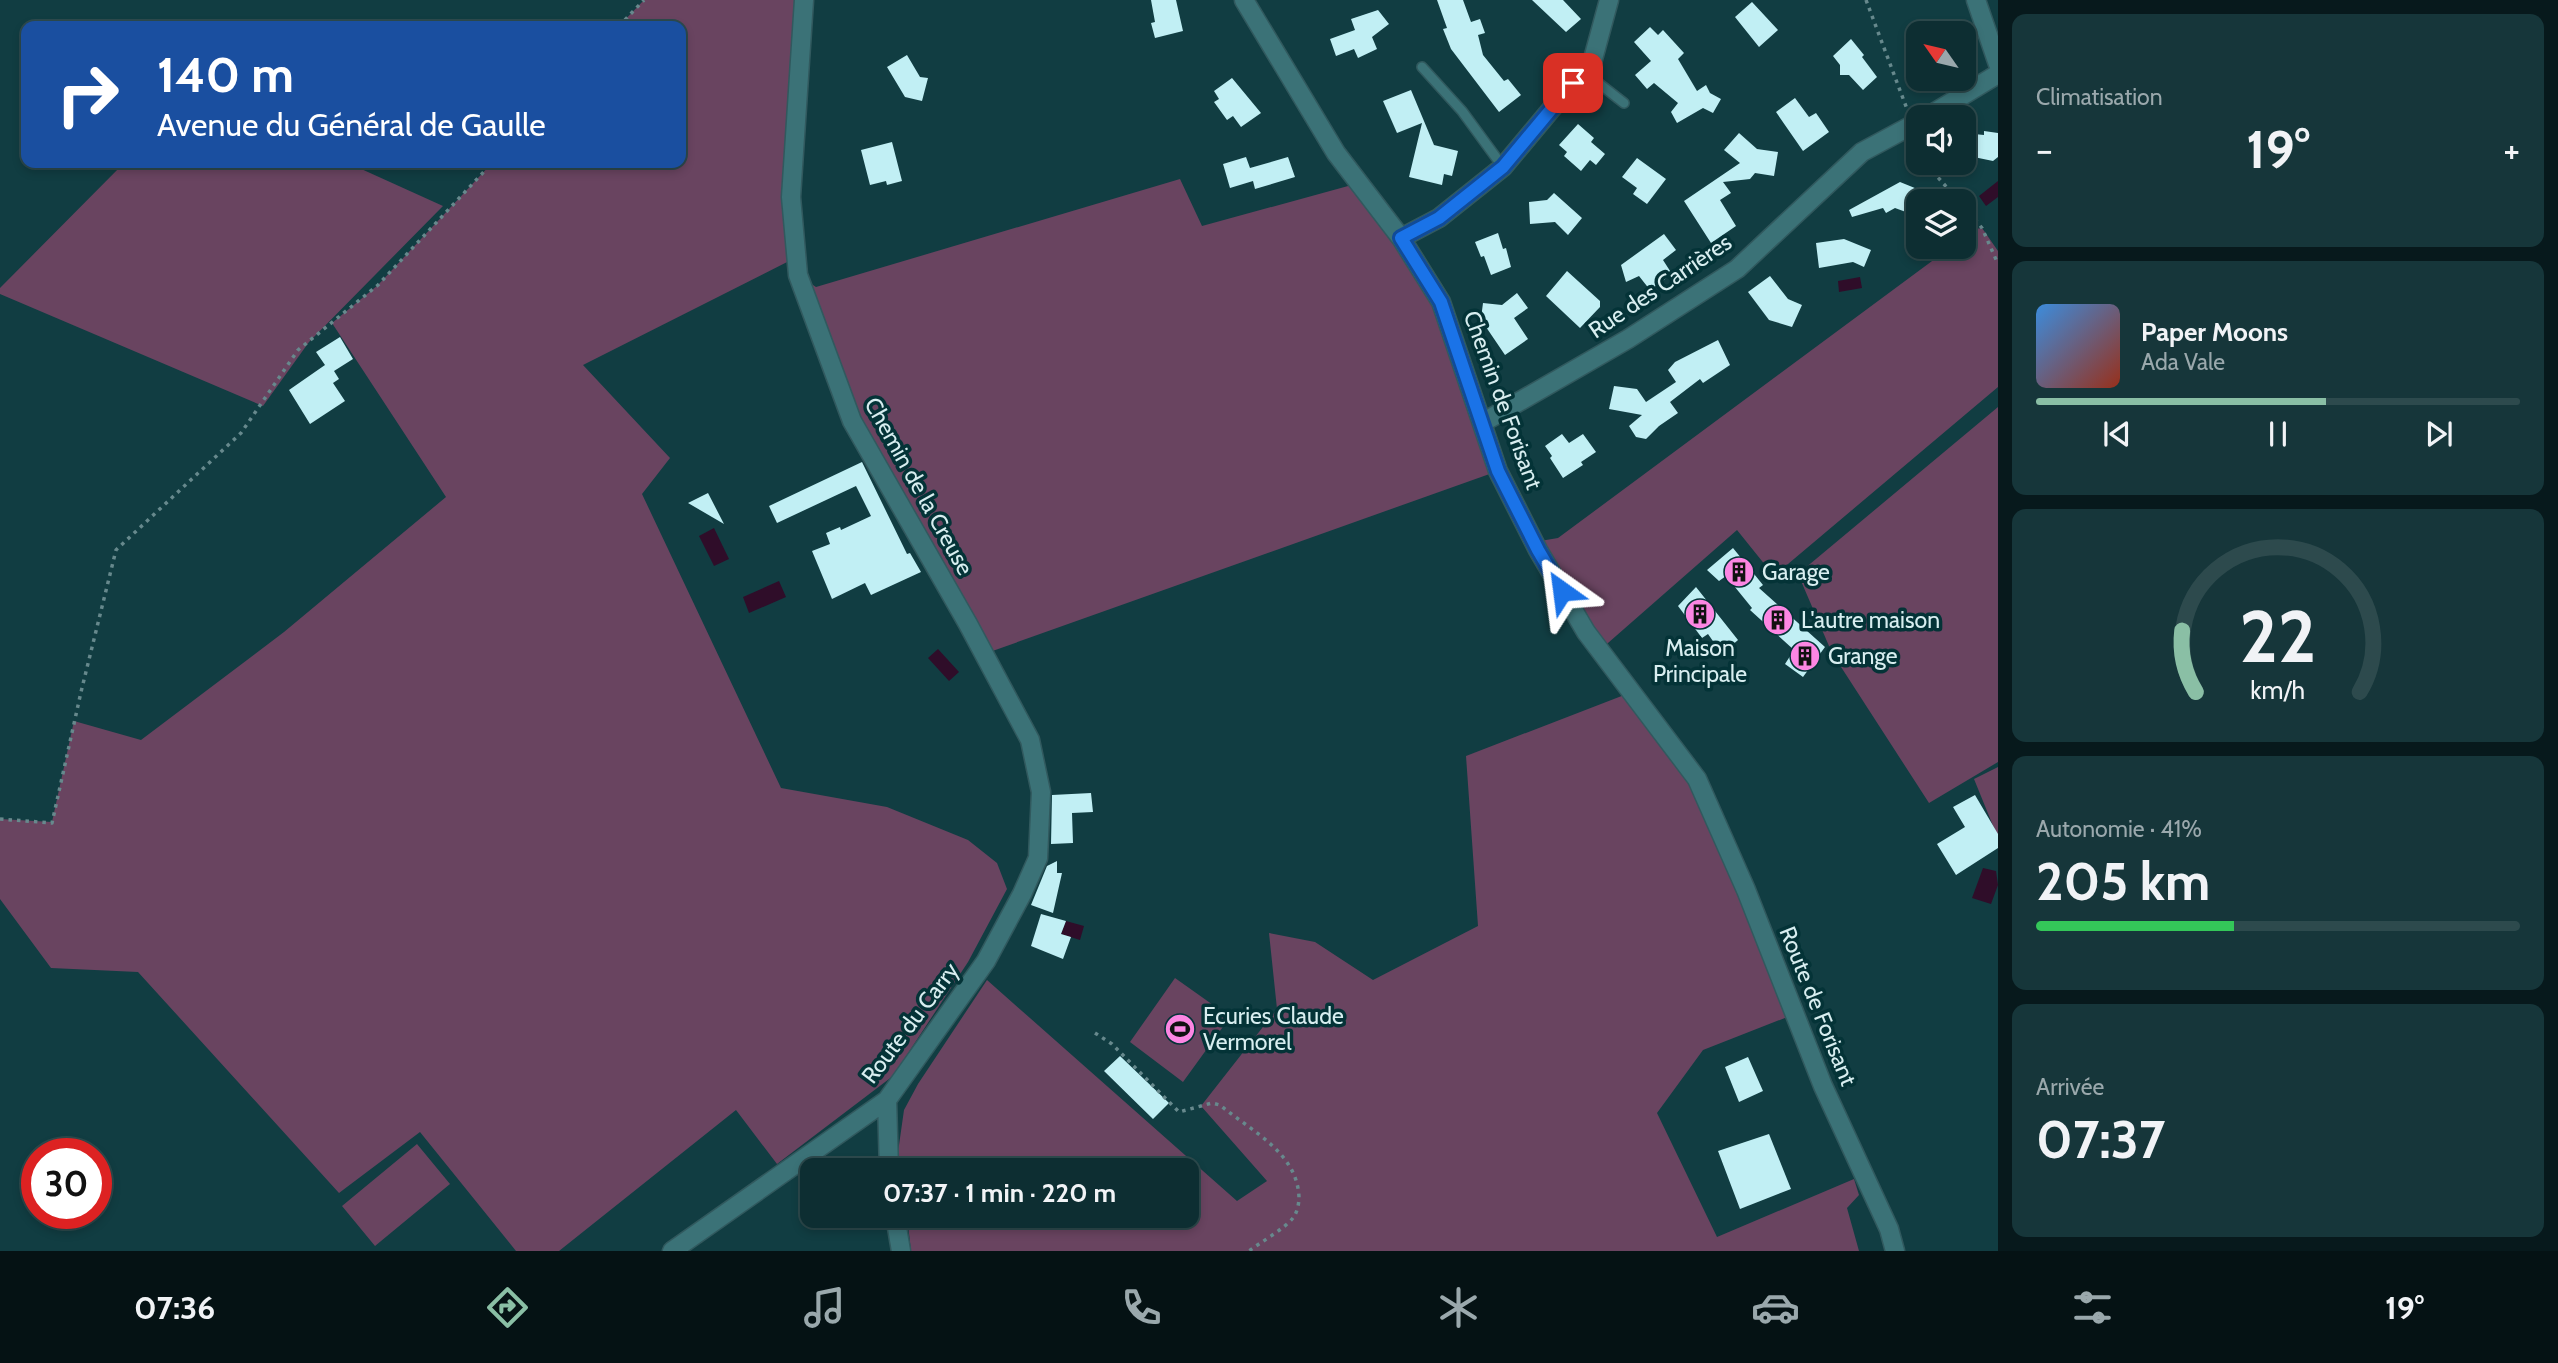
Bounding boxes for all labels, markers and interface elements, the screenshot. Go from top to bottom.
north arrow [1906,21,1976,91]
map controls [1906,21,1976,259]
text: 140 m [157,45,294,104]
icon: right [42,49,133,140]
pin [1543,53,1603,113]
icon: arrive [1554,64,1592,102]
text: Climatisation [2036,83,2163,111]
text: Avenue du Général de Gaulle [157,105,546,144]
button: sound [1906,105,1976,175]
text: 19° [2246,118,2310,181]
text: − [2036,126,2053,173]
text: + [2503,126,2520,173]
button: layers [1906,189,1976,259]
street label: Rue des Carrières [1583,228,1737,344]
street label: Chemin de Forisant [1458,307,1548,493]
text: Paper Moons [2141,316,2288,348]
text: Ada Vale [2141,348,2225,376]
street label: Chemin de la Creuse [859,392,980,580]
icon: previous [2098,415,2136,453]
icon: pause [2259,415,2297,453]
icon: next [2420,415,2458,453]
position arrow [1525,554,1599,628]
building icon: Garage [1722,555,1756,589]
place label: Garage [1762,558,1830,586]
text: 22 [2239,592,2317,680]
building icon: Maison Principale [1683,597,1717,631]
building icon: L'autre maison [1761,603,1795,637]
place label: L'autre maison [1801,606,1940,634]
place label: Maison Principale [1653,634,1747,688]
building icon: Grange [1788,639,1822,673]
place label: Grange [1828,642,1898,670]
text: km/h [2251,674,2305,704]
text: Autonomie · 41% [2036,815,2202,843]
text: 205 km [2036,850,2210,913]
street label: Route de Forisant [1773,922,1863,1090]
street label: Route du Carry [855,957,965,1089]
place label: Ecuries Claude Vermorel [1203,1002,1344,1056]
sports icon: Ecuries Claude Vermorel [1163,1012,1197,1046]
text: Arrivée [2036,1073,2104,1101]
text: 07:37 [2036,1108,2165,1171]
speed limit sign: 30 [21,1138,112,1229]
text: 07:37 · 1 min · 220 m [883,1177,1116,1209]
icon: directions [483,1283,532,1332]
icon: music [800,1283,849,1332]
icon: phone [1117,1283,1166,1332]
icon: climate [1434,1283,1483,1332]
icon: car [1751,1283,1800,1332]
icon: filters [2068,1283,2117,1332]
text: 07:36 [134,1288,215,1327]
text: 19° [2385,1288,2424,1327]

